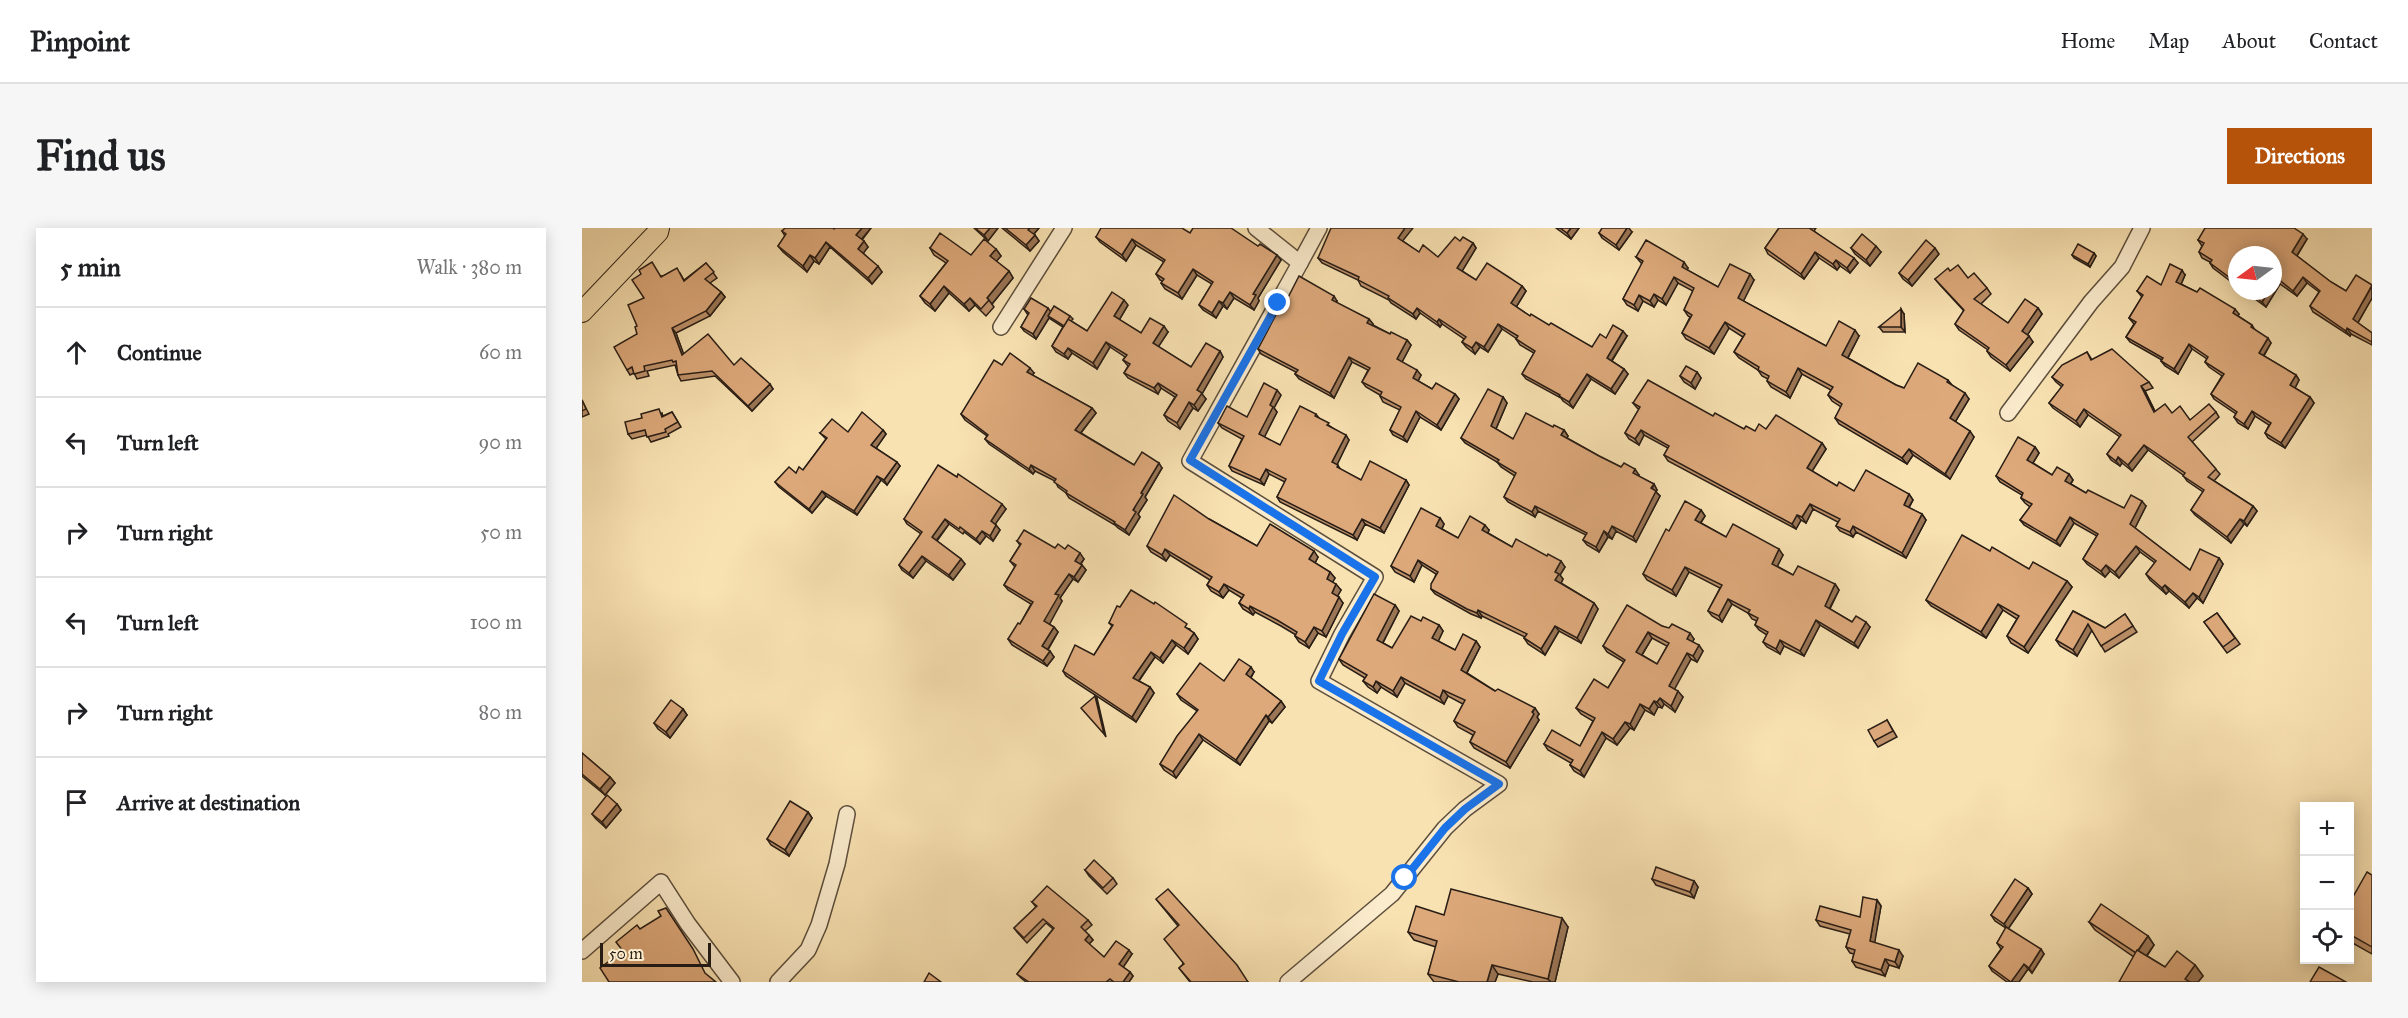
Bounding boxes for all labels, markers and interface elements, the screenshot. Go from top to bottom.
text: Pinpoint [30,24,130,59]
text: Home [2060,28,2115,54]
text: Map [2148,28,2189,54]
text: About [2222,28,2276,54]
text: Contact [2309,28,2378,54]
button: Directions [2227,128,2372,184]
text: Find us [36,130,166,182]
north arrow [2228,246,2282,300]
text: 5 min [60,251,121,283]
text: Walk · 380 m [416,255,522,279]
route end [1264,289,1290,315]
icon: ahead [60,336,93,369]
text: Continue [117,339,202,366]
text: 60 m [479,340,522,364]
icon: left [60,426,93,459]
text: Turn left [117,429,199,456]
text: 90 m [479,430,522,454]
icon: right [60,516,93,549]
text: Turn right [117,519,213,546]
text: 50 m [480,520,522,544]
icon: left [60,606,93,639]
text: Turn left [117,609,199,636]
text: 100 m [470,610,522,634]
icon: right [60,696,93,729]
text: Turn right [117,699,213,726]
text: 80 m [479,700,522,724]
icon: arrive [60,786,93,819]
text: Arrive at destination [117,789,300,816]
map controls [2300,802,2354,964]
button: + [2300,802,2354,856]
button: − [2300,856,2354,910]
route start [1391,864,1417,890]
button: locate [2300,910,2354,964]
scale bar [600,940,711,968]
text: 50 m [609,944,643,963]

